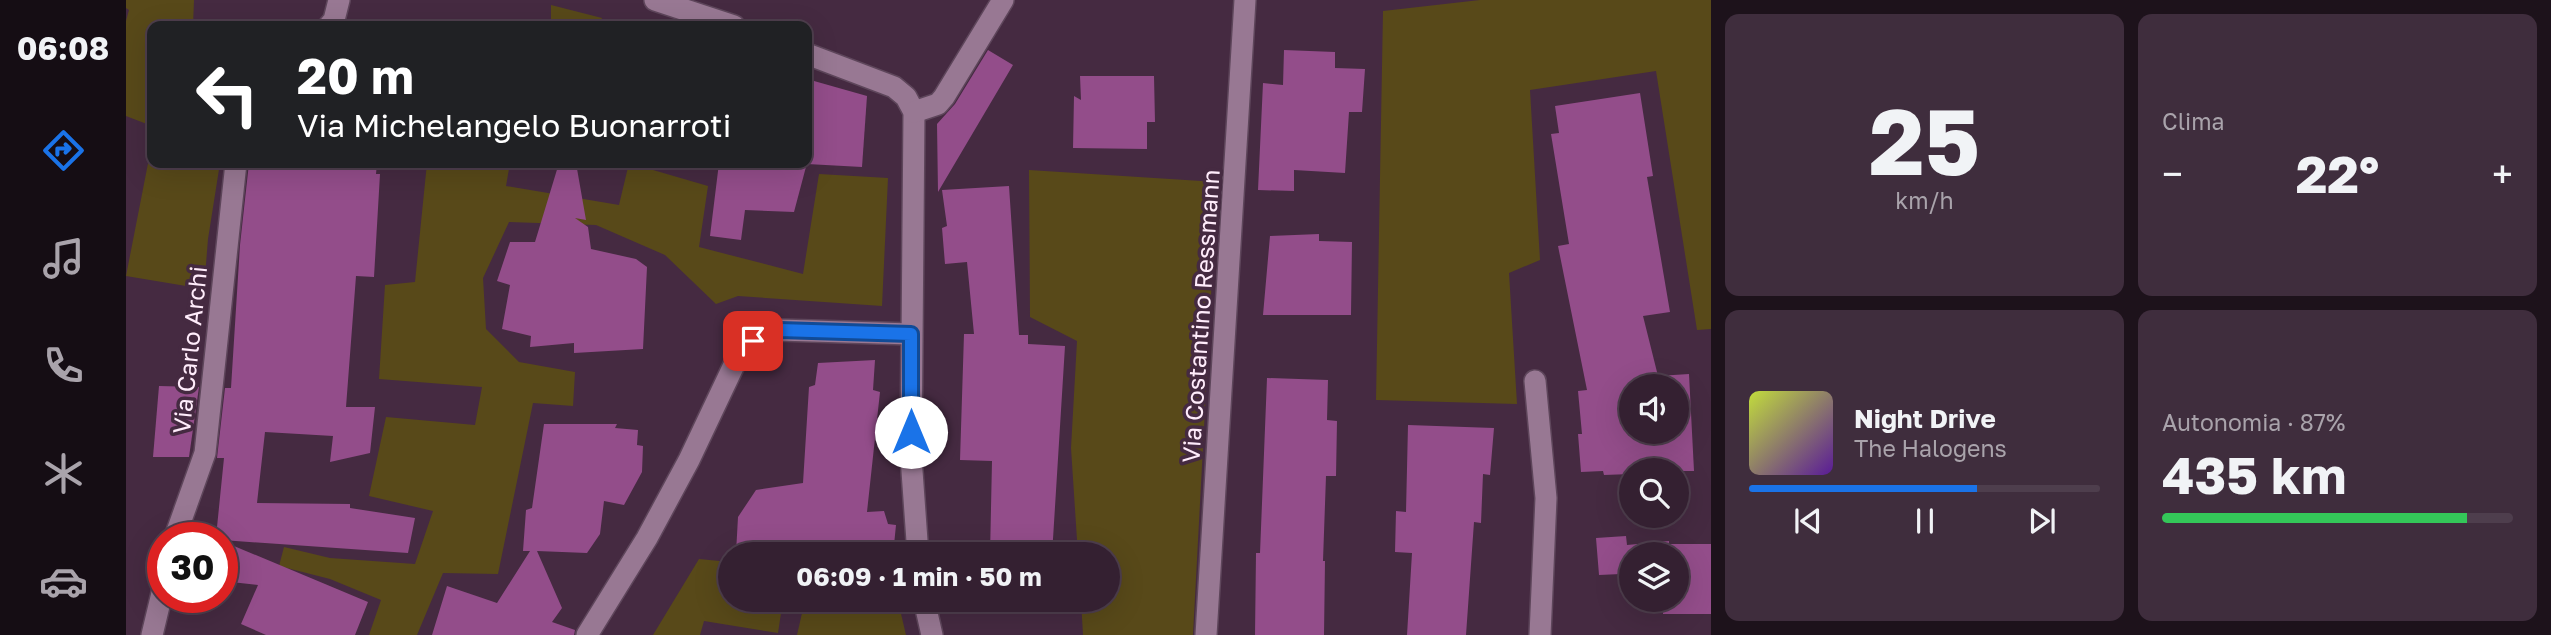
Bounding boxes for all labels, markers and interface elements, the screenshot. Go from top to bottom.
text: 06:08 [17,29,109,67]
text: 20 m [297,46,414,105]
icon: left [182,49,273,140]
text: 25 [1869,86,1980,195]
text: Via Michelangelo Buonarroti [297,106,731,144]
text: Clima [2162,107,2225,135]
icon: directions [39,126,88,175]
text: 22° [2296,142,2379,204]
text: − [2162,151,2183,196]
text: + [2492,151,2513,196]
street label: Via Costantino Ressmann [1175,168,1225,464]
text: km/h [1895,186,1954,214]
icon: music [39,234,88,283]
street label: Via Carlo Archi [166,265,212,435]
pin [723,311,783,371]
icon: arrive [734,322,772,360]
icon: phone [39,341,88,390]
map controls [1619,374,1689,612]
button: sound [1619,374,1689,444]
position arrow [874,395,948,469]
text: Night Drive [1854,403,1996,434]
text: Autonomia · 87% [2162,408,2345,436]
text: The Halogens [1854,434,2007,462]
text: 435 km [2162,443,2347,505]
icon: climate [39,449,88,498]
button: search [1619,458,1689,528]
icon: previous [1789,502,1827,540]
icon: pause [1906,502,1944,540]
icon: next [2023,502,2061,540]
speed limit sign: 30 [147,522,238,613]
button: layers [1619,542,1689,612]
icon: car [39,557,88,606]
text: 06:09 · 1 min · 50 m [796,561,1042,592]

